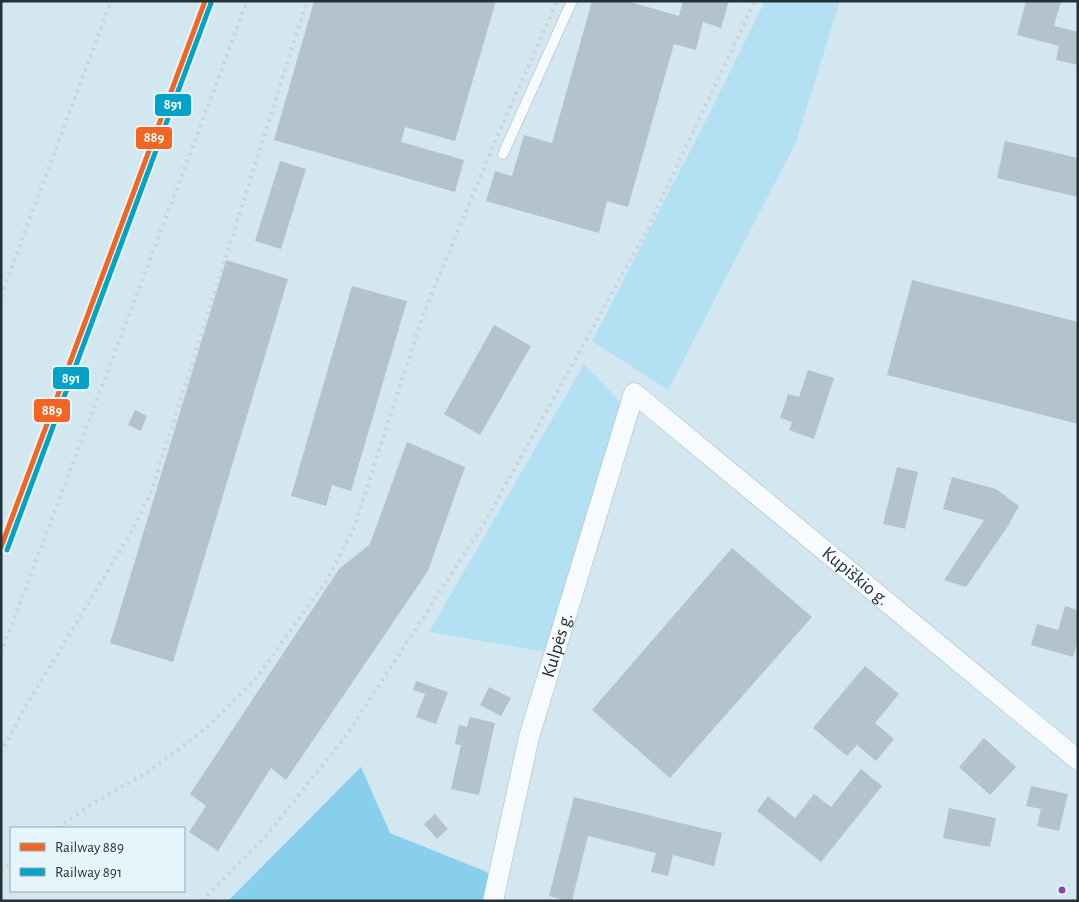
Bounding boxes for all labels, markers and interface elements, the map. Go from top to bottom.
line badge: 891 [154,93,192,117]
text: 891 [164,98,182,112]
line badge: 889 [135,126,173,150]
text: 889 [144,131,165,145]
line badge: 891 [52,366,90,390]
text: 891 [62,372,80,386]
line badge: 889 [33,398,71,423]
text: 889 [42,404,63,418]
street label: Kupiškio g. [818,543,893,609]
street label: Kulpės g. [538,610,576,680]
legend [10,827,185,892]
text: Railway 889 [55,840,124,855]
text: Railway 891 [55,865,122,880]
unlabelled marker [1057,885,1067,895]

